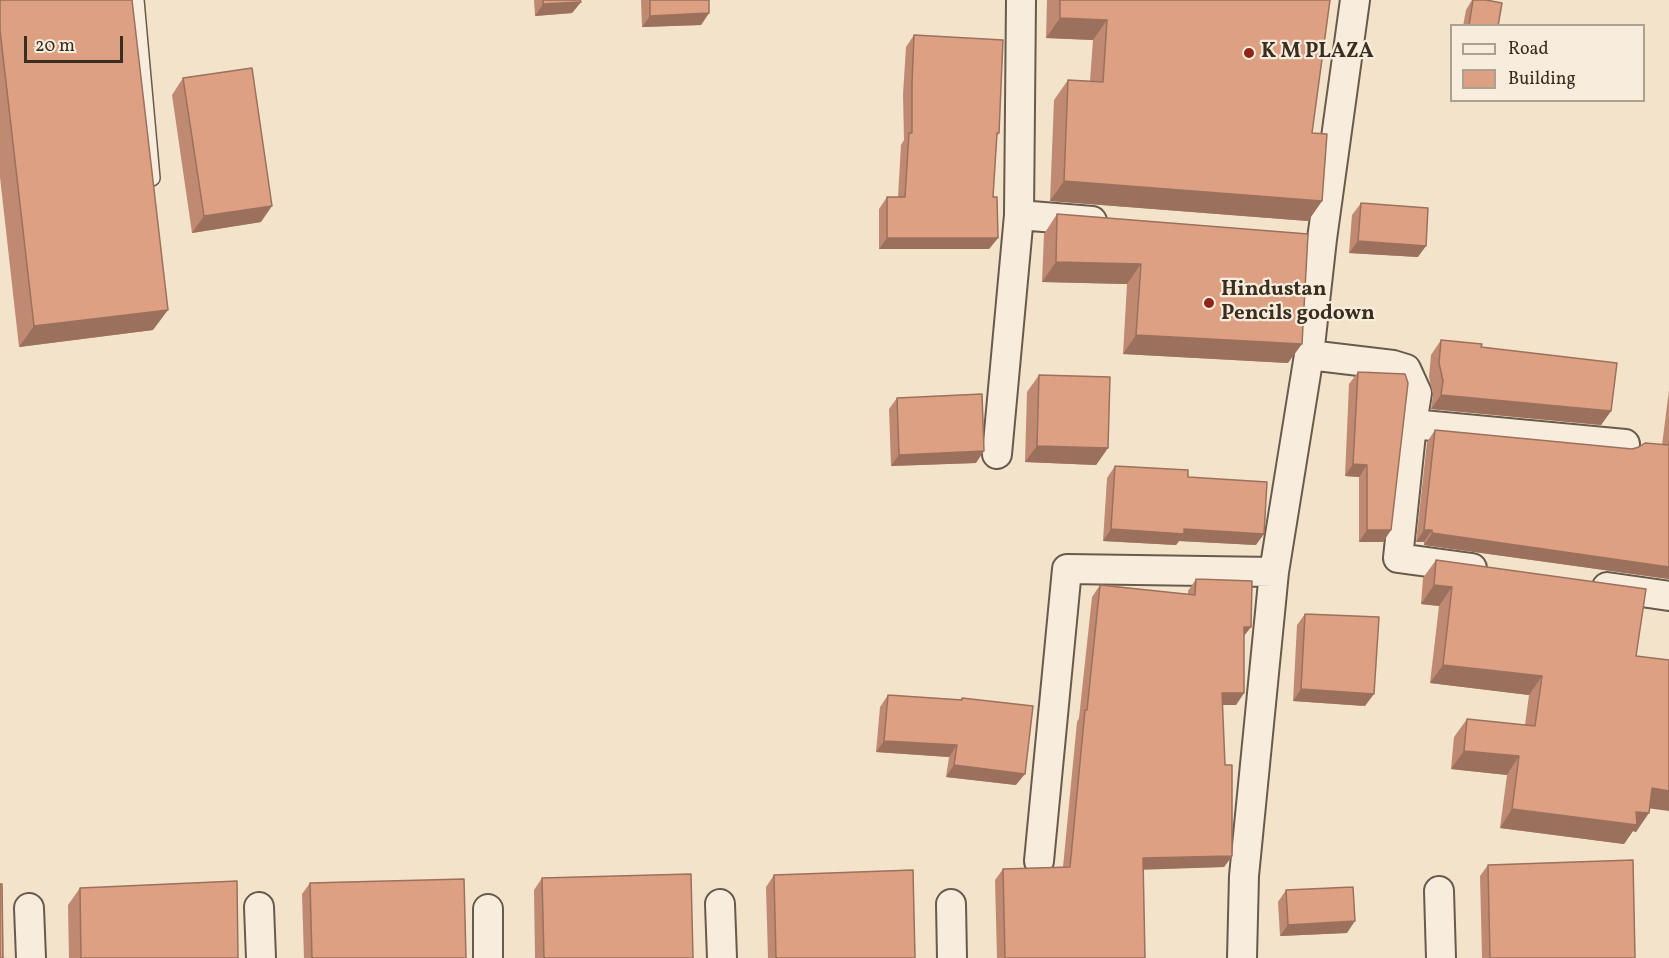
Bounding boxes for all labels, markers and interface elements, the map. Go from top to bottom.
scale bar [27,24,126,62]
legend [1450,24,1645,102]
text: 20 m [35,34,75,59]
text: Road [1508,37,1549,62]
place label: K M PLAZA [1261,40,1374,66]
marker: K M PLAZA [1242,46,1256,60]
text: Building [1508,67,1576,92]
place label: Hindustan Pencils godown [1221,278,1375,328]
marker: Hindustan Pencils godown [1202,296,1216,310]

